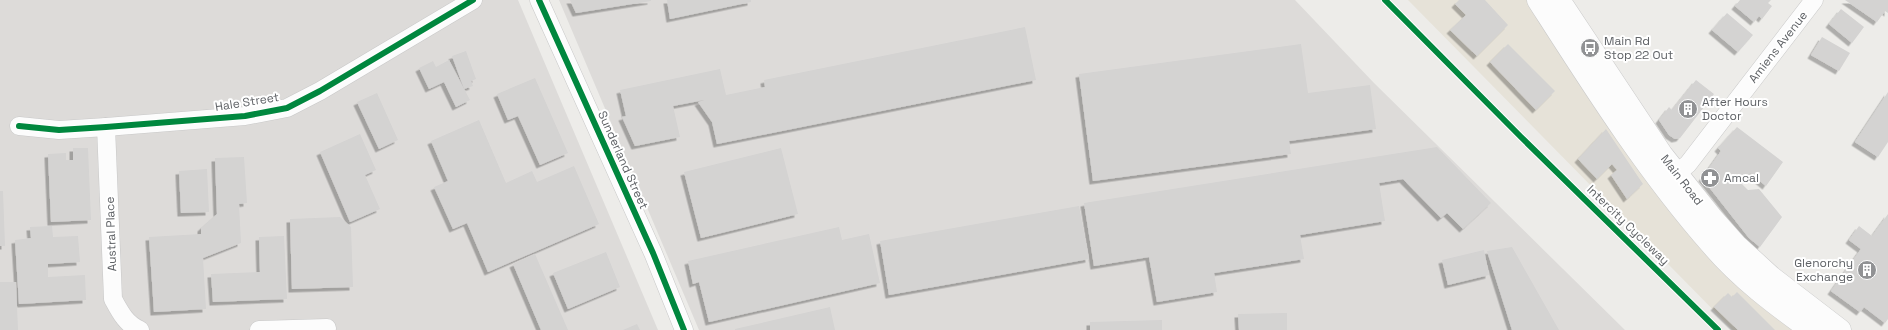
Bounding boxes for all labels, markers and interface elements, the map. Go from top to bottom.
street label: Amiens Avenue [1745,8,1811,86]
place label: Main Rd Stop 22 Out [1604,33,1673,63]
bus stop icon: Main Rd Stop 22 Out [1579,37,1601,59]
street label: Hale Street [214,89,280,115]
place label: After Hours Doctor [1702,94,1768,124]
building icon: After Hours Doctor [1677,98,1699,120]
street label: Sunderland Street [594,108,652,212]
street label: Main Road [1657,151,1707,209]
pharmacy icon: Amcal [1699,167,1721,189]
place label: Amcal [1724,170,1759,186]
street label: Intercity Cycleway [1583,182,1673,268]
street label: Austral Place [102,196,120,272]
place label: Glenorchy Exchange [1794,255,1853,285]
building icon: Glenorchy Exchange [1856,259,1878,281]

